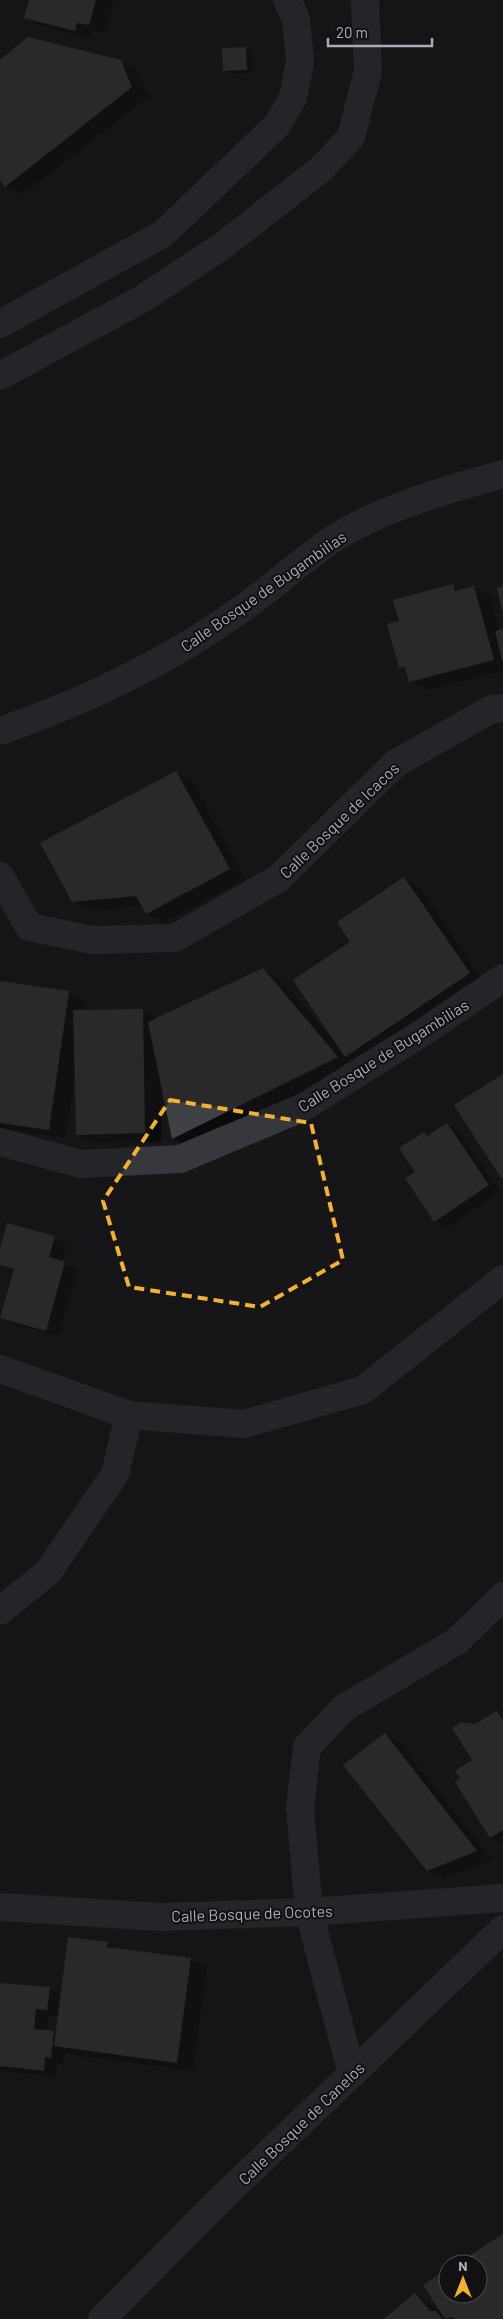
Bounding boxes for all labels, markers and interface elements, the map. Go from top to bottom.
scale bar [328,15,432,47]
text: 20 m [336,23,368,41]
street label: Calle Bosque de Bugambilias [177,527,349,655]
street label: Calle Bosque de Icacos [275,758,403,882]
street label: Calle Bosque de Bugambilias [294,995,472,1115]
street label: Calle Bosque de Ocotes [171,1901,333,1925]
street label: Calle Bosque de Canelos [234,2058,368,2188]
north arrow [438,2254,488,2304]
text: N [458,2257,468,2274]

